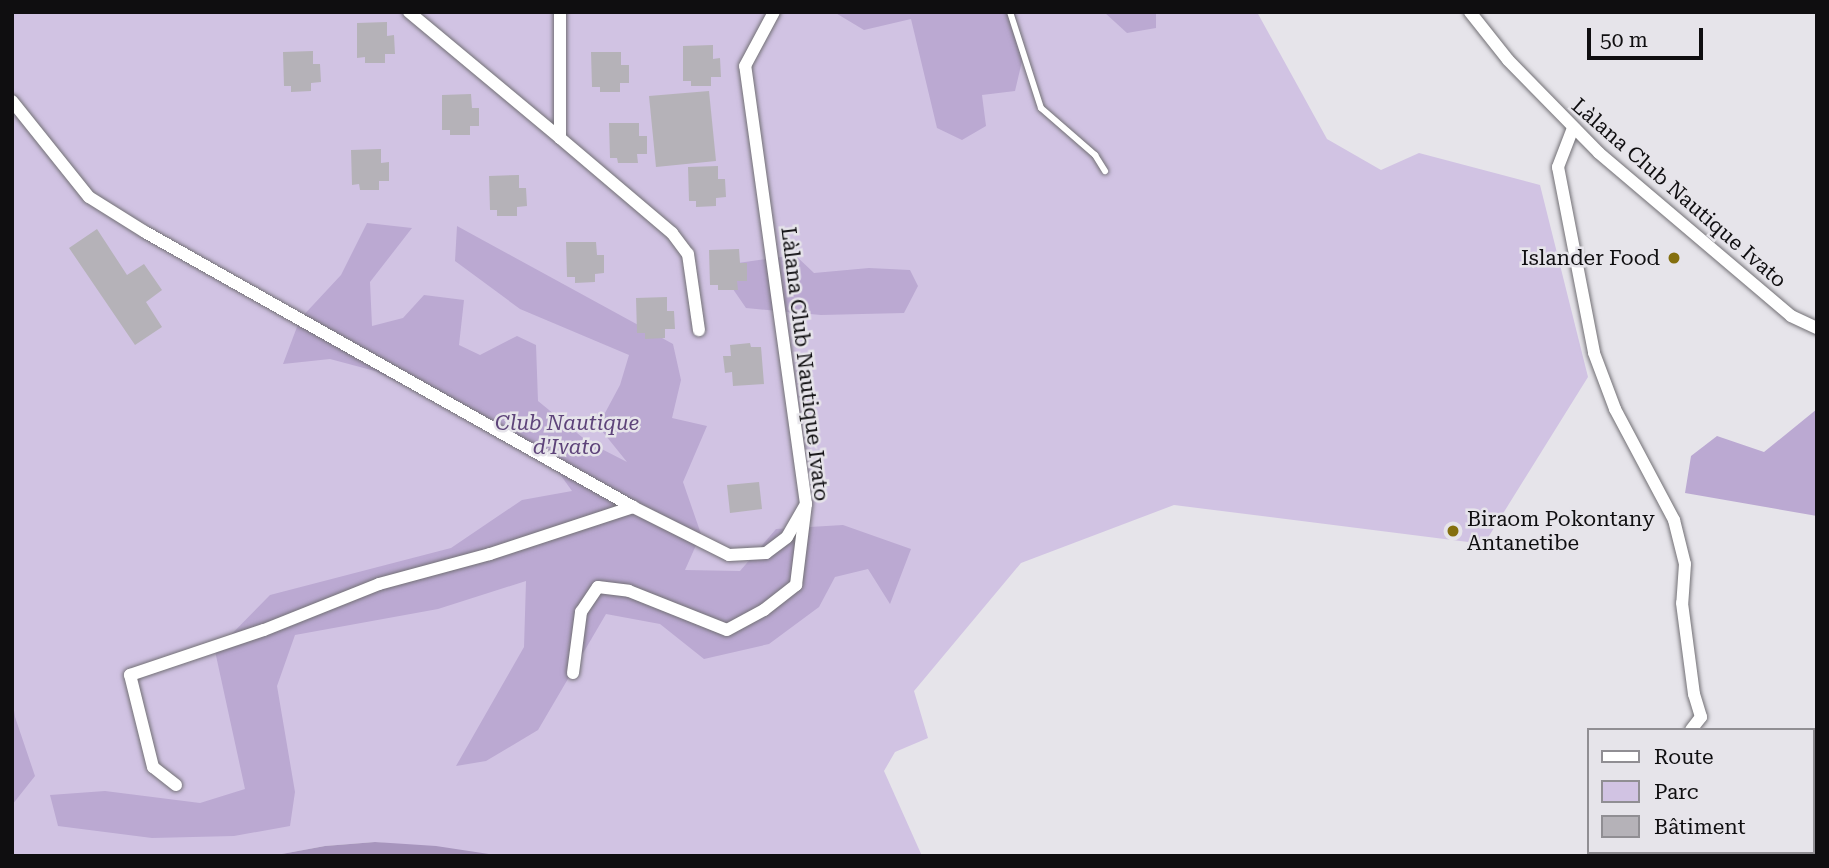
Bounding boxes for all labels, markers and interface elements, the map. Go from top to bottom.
scale bar [1591,14,1706,58]
text: 50 m [1600,28,1648,52]
street label: Làlana Club Nautique Ivato [1567,93,1791,293]
street label: Làlana Club Nautique Ivato [776,225,834,503]
place label: Islander Food [1521,245,1660,271]
marker: Islander Food [1666,250,1682,266]
park label: Club Nautique d'Ivato [495,410,639,460]
place label: Biraom Pokontany Antanetibe [1467,506,1655,556]
marker: Biraom Pokontany Antanetibe [1445,523,1461,539]
legend [1588,728,1815,854]
text: Route [1654,745,1713,769]
text: Parc [1654,780,1698,804]
text: Bâtiment [1654,815,1746,839]

